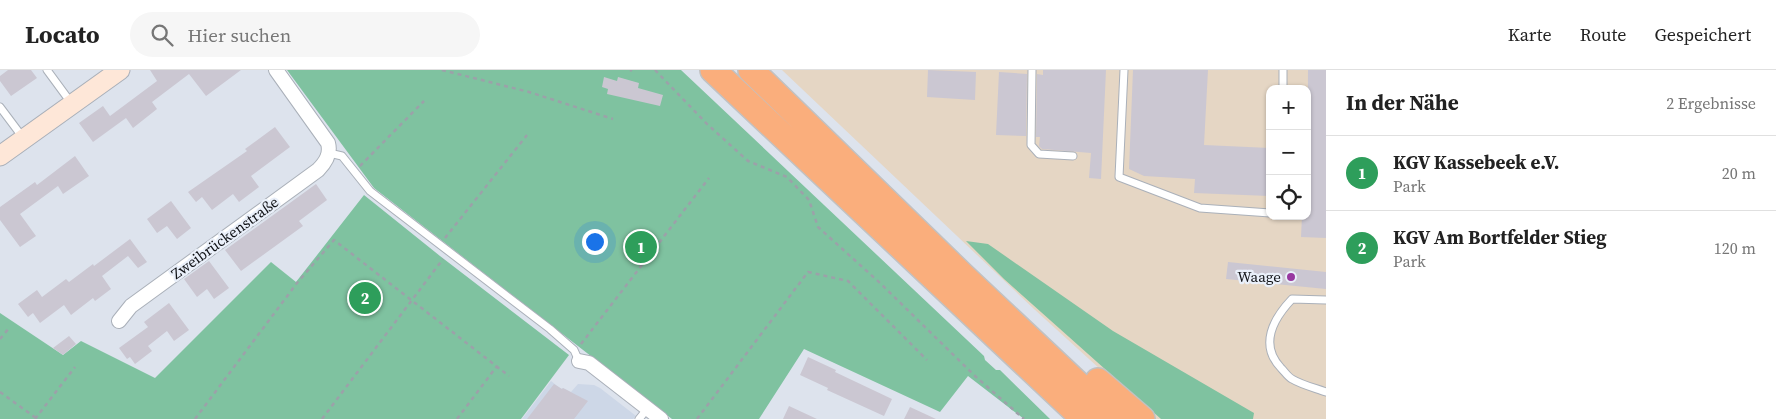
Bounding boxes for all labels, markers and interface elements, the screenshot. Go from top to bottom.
search box [130,12,480,57]
text: Locato [25,18,100,51]
icon: search [148,21,176,49]
text: Hier suchen [188,22,291,48]
text: Karte [1508,22,1552,47]
text: Route [1580,22,1626,47]
text: Gespeichert [1654,22,1751,47]
map controls [1266,85,1311,220]
button: + [1266,85,1311,130]
text: In der Nähe [1346,88,1459,117]
text: 2 Ergebnisse [1666,92,1756,114]
button: − [1266,130,1311,175]
text: KGV Kassebeek e.V. [1393,149,1559,175]
text: 1 [1358,162,1366,184]
text: 20 m [1722,162,1756,184]
button: locate [1266,175,1311,220]
text: Park [1393,175,1426,197]
street label: Zweibrückenstraße [167,191,283,284]
text: KGV Am Bortfelder Stieg [1393,224,1607,250]
pin: 1 [625,228,657,266]
your location [582,229,608,255]
text: 2 [1358,237,1366,259]
text: 120 m [1714,237,1756,259]
text: Park [1393,250,1426,272]
place label: Waage [1237,266,1281,287]
marker: Waage [1285,271,1297,283]
pin: 2 [349,279,381,317]

